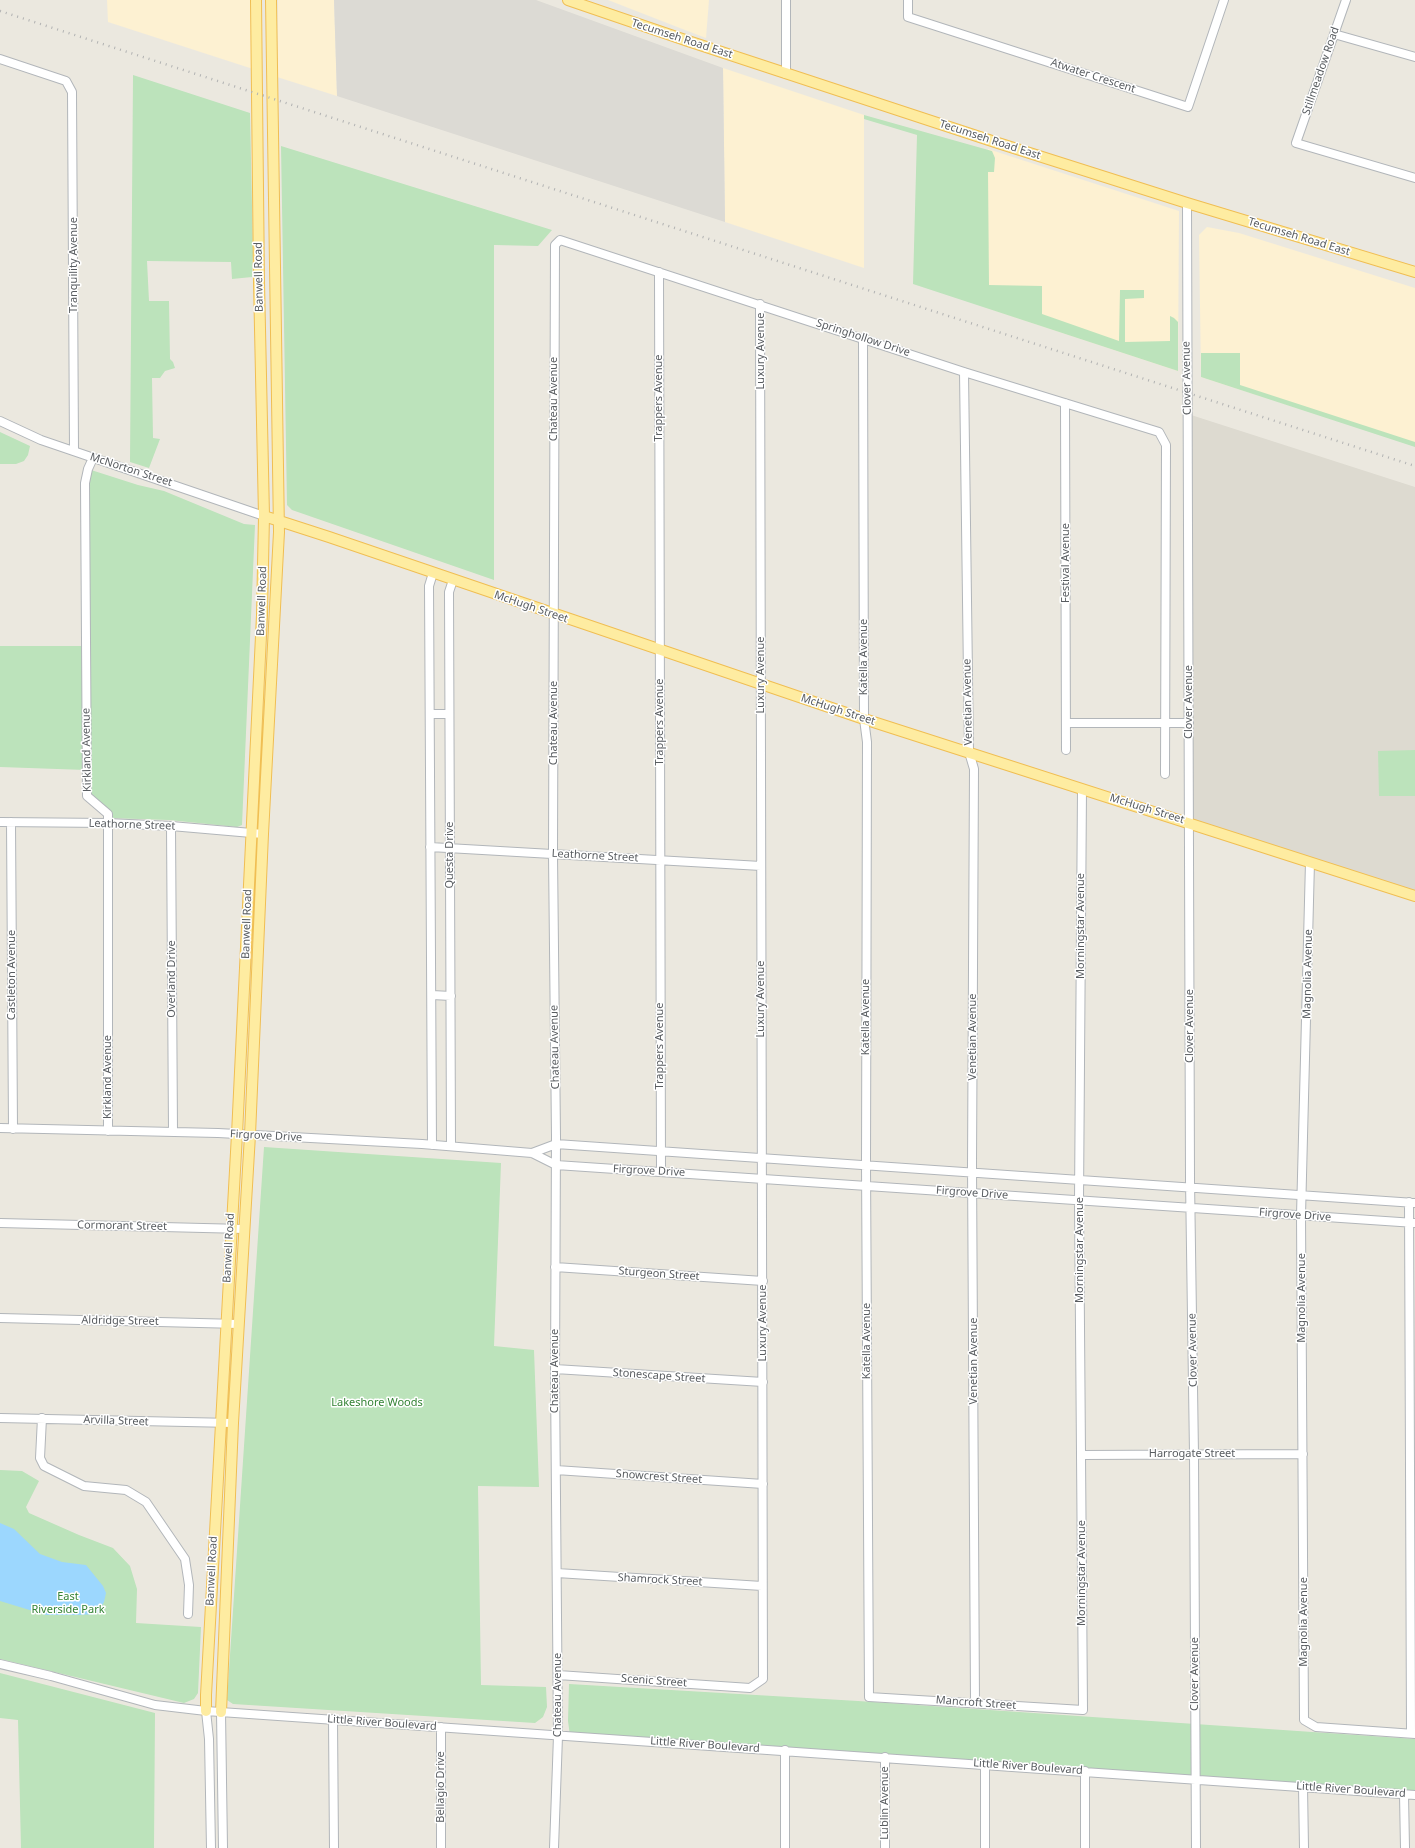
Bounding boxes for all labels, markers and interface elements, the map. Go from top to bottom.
street label: Tecumseh Road East [630,16,734,62]
street label: Stillmeadow Road [1300,25,1342,117]
street label: Atwater Crescent [1049,56,1137,96]
street label: Tecumseh Road East [938,117,1042,163]
street label: Tecumseh Road East [1246,215,1352,259]
street label: Tranquility Avenue [67,217,81,313]
street label: Banwell Road [252,242,266,312]
street label: Luxury Avenue [754,313,768,389]
street label: Springhollow Drive [814,317,912,359]
street label: Clover Avenue [1180,341,1194,415]
street label: Trappers Avenue [652,354,666,442]
street label: Chateau Avenue [547,357,561,441]
street label: McNorton Street [88,450,174,490]
street label: Festival Avenue [1059,523,1073,603]
street label: Banwell Road [254,566,270,636]
street label: McHugh Street [492,588,570,626]
street label: Katella Avenue [857,619,871,695]
street label: Luxury Avenue [754,637,768,713]
street label: Venetian Avenue [961,658,975,746]
street label: Clover Avenue [1182,665,1196,739]
street label: Trappers Avenue [653,678,667,766]
street label: Chateau Avenue [547,681,561,765]
street label: McHugh Street [799,692,877,728]
street label: Kirkland Avenue [80,708,94,792]
street label: McHugh Street [1108,791,1186,827]
street label: Leathorne Street [88,817,176,833]
street label: Questa Drive [443,821,457,889]
street label: Leathorne Street [551,847,639,865]
street label: Morningstar Avenue [1074,873,1088,979]
street label: Banwell Road [239,889,255,959]
street label: Magnolia Avenue [1301,929,1315,1019]
street label: Castleton Avenue [5,930,19,1020]
street label: Overland Drive [165,940,179,1018]
street label: Luxury Avenue [754,961,768,1037]
street label: Katella Avenue [859,979,873,1055]
street label: Clover Avenue [1183,989,1197,1063]
street label: Venetian Avenue [966,994,980,1080]
street label: Trappers Avenue [653,1002,667,1090]
street label: Chateau Avenue [548,1005,562,1089]
street label: Kirkland Avenue [101,1035,115,1119]
street label: Firgrove Drive [230,1128,302,1144]
street label: Firgrove Drive [613,1163,685,1179]
street label: Firgrove Drive [935,1184,1009,1202]
street label: Morningstar Avenue [1073,1197,1087,1303]
street label: Firgrove Drive [1258,1206,1332,1224]
street label: Banwell Road [221,1213,237,1283]
street label: Cormorant Street [77,1219,167,1233]
street label: Magnolia Avenue [1295,1253,1309,1343]
street label: Sturgeon Street [618,1265,700,1283]
street label: Luxury Avenue [756,1285,770,1361]
street label: Katella Avenue [860,1303,874,1379]
street label: Clover Avenue [1186,1313,1200,1387]
street label: Aldridge Street [81,1314,159,1328]
street label: Venetian Avenue [967,1318,981,1404]
street label: Chateau Avenue [548,1329,562,1413]
street label: Stonescape Street [612,1366,706,1386]
park label: Lakeshore Woods [331,1396,423,1410]
street label: Arvilla Street [83,1413,149,1429]
street label: Harrogate Street [1149,1447,1235,1461]
street label: Snowcrest Street [615,1467,703,1487]
street label: Morningstar Avenue [1075,1520,1089,1626]
street label: Banwell Road [204,1536,220,1606]
street label: Shamrock Street [617,1571,703,1589]
street label: Magnolia Avenue [1297,1577,1311,1667]
park label: East Riverside Park [31,1590,105,1616]
street label: Clover Avenue [1188,1637,1202,1711]
street label: Chateau Avenue [551,1653,565,1737]
street label: Scenic Street [621,1672,687,1690]
street label: Mancroft Street [935,1694,1017,1712]
street label: Little River Boulevard [327,1713,437,1733]
street label: Little River Boulevard [650,1735,760,1755]
street label: Bellagio Drive [434,1751,448,1823]
street label: Little River Boulevard [973,1757,1083,1777]
street label: Lublin Avenue [878,1766,892,1840]
street label: Little River Boulevard [1296,1780,1406,1800]

